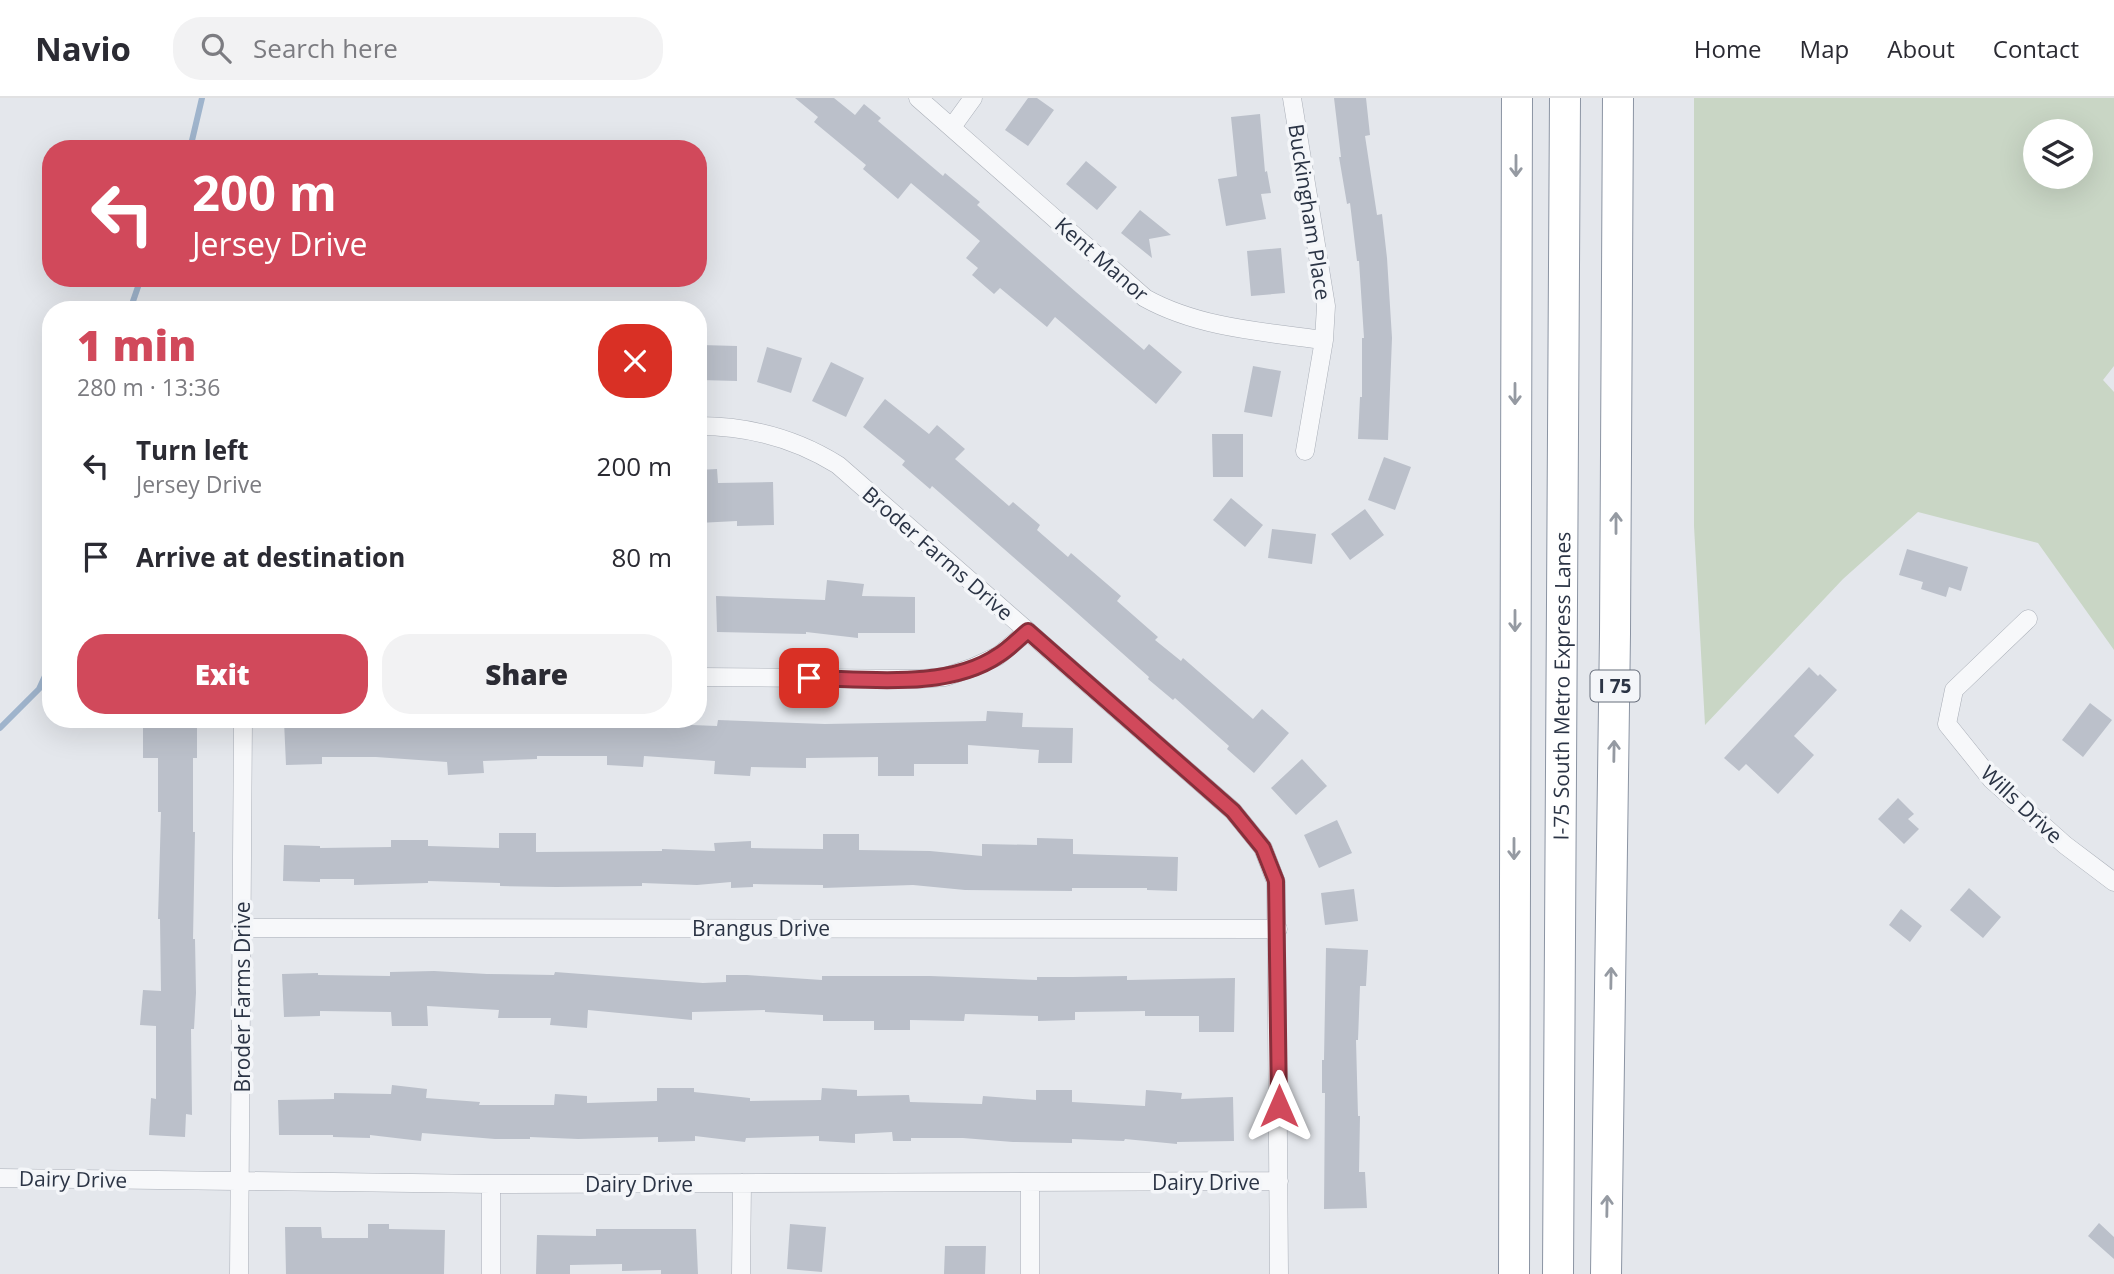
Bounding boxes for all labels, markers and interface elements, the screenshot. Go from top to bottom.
search box [173,17,663,80]
text: Navio [35,26,131,71]
icon: search [197,29,235,67]
text: Search here [253,30,398,66]
text: Home [1694,32,1762,65]
text: Map [1800,32,1849,65]
text: About [1887,32,1955,65]
text: Contact [1993,32,2079,65]
map controls [2023,119,2093,189]
button: layers [2023,119,2093,189]
street label: Buckingham Place [1282,122,1338,302]
one-way arrow [1510,154,1523,177]
text: 200 m [192,159,337,225]
icon: left [77,168,168,259]
street label: Kent Manor [1049,211,1155,308]
text: Jersey Drive [192,222,368,265]
text: 1 min [77,316,196,373]
button: close [598,324,672,398]
text: 280 m · 13:36 [77,371,220,403]
one-way arrow [1509,382,1522,405]
text: Turn left [136,432,248,468]
icon: left [77,447,115,485]
text: 200 m [597,448,672,484]
text: Jersey Drive [136,468,262,500]
street label: Broder Farms Drive [857,480,1019,626]
one-way arrow [1609,512,1623,535]
street label: I-75 South Metro Express Lanes [1547,532,1576,840]
icon: arrive [77,538,115,576]
text: Arrive at destination [136,539,405,575]
text: 80 m [611,539,672,575]
one-way arrow [1508,609,1521,632]
button: Exit [77,634,368,714]
button: Share [382,634,672,714]
pin [779,648,839,708]
icon: arrive [790,659,828,697]
road number: I 75 [1590,670,1640,702]
one-way arrow [1607,740,1621,763]
street label: Wills Drive [1975,759,2069,849]
one-way arrow [1507,837,1520,860]
street label: Broder Farms Drive [228,902,256,1092]
street label: Brangus Drive [692,914,830,942]
one-way arrow [1604,967,1617,990]
position arrow [1242,1069,1316,1143]
street label: Dairy Drive [19,1164,127,1194]
street label: Dairy Drive [1152,1168,1260,1196]
street label: Dairy Drive [585,1170,693,1198]
one-way arrow [1600,1195,1614,1218]

